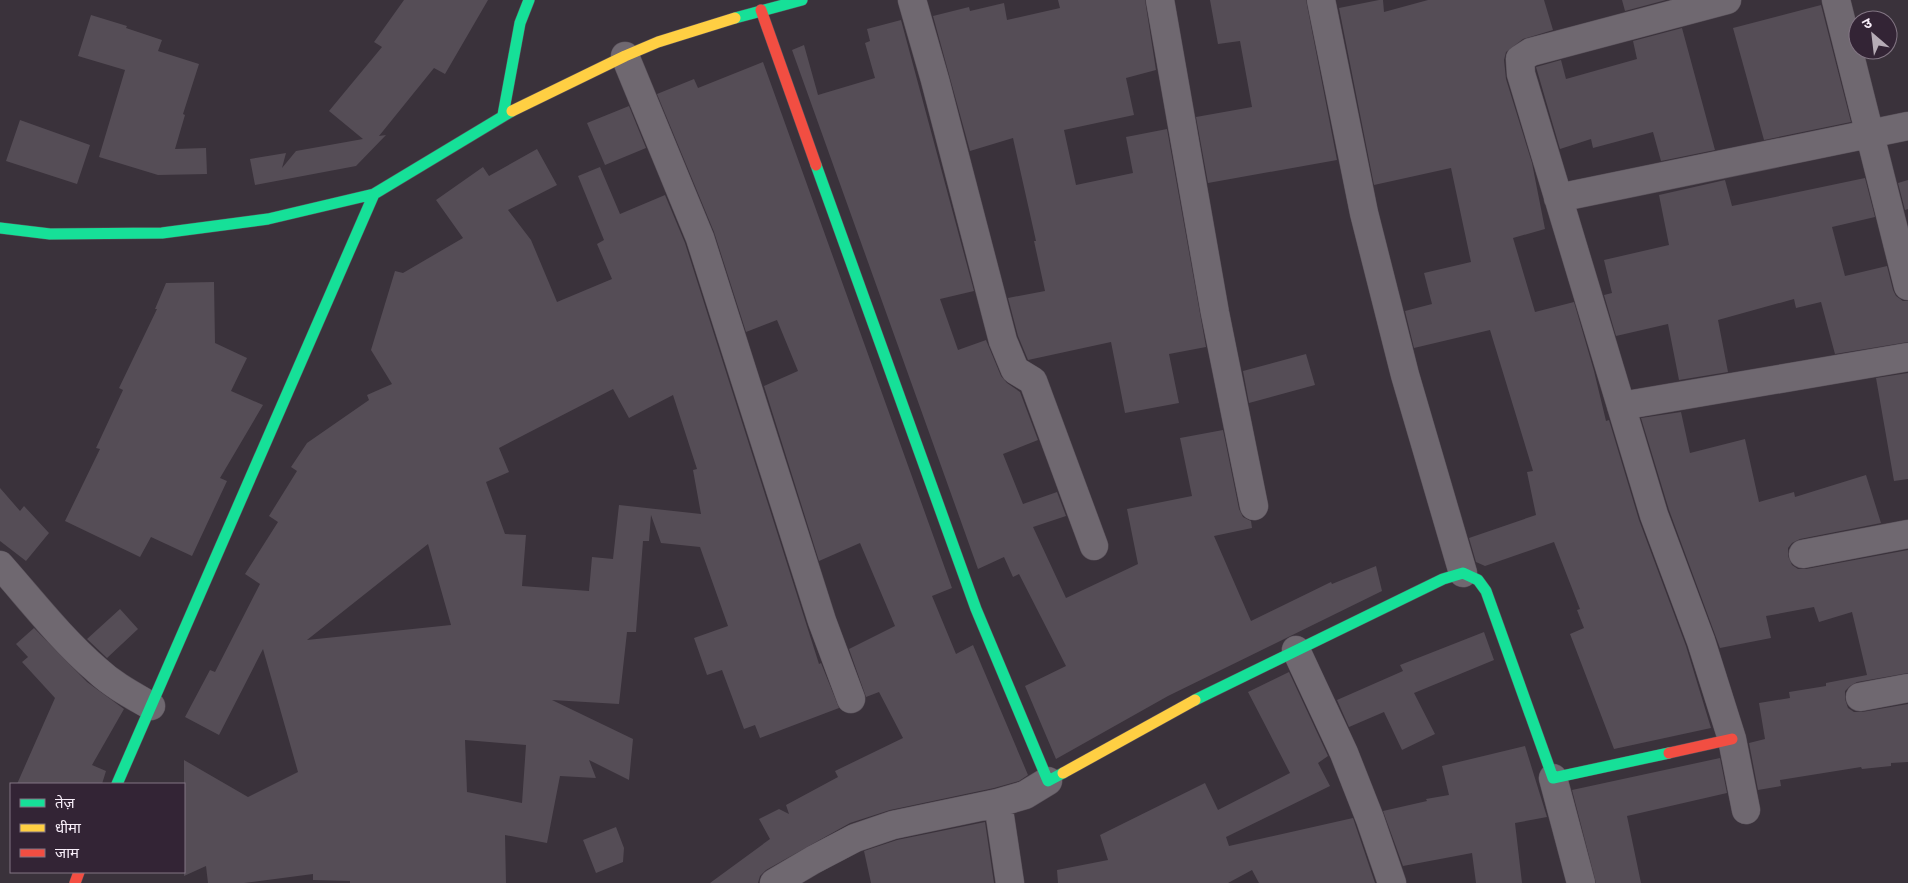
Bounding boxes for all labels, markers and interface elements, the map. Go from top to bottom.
north arrow [1848,10,1898,60]
text: उ [1860,14,1875,33]
legend [10,783,185,873]
text: तेज़ [55,794,76,812]
text: धीमा [55,819,82,837]
text: जाम [55,844,80,862]

